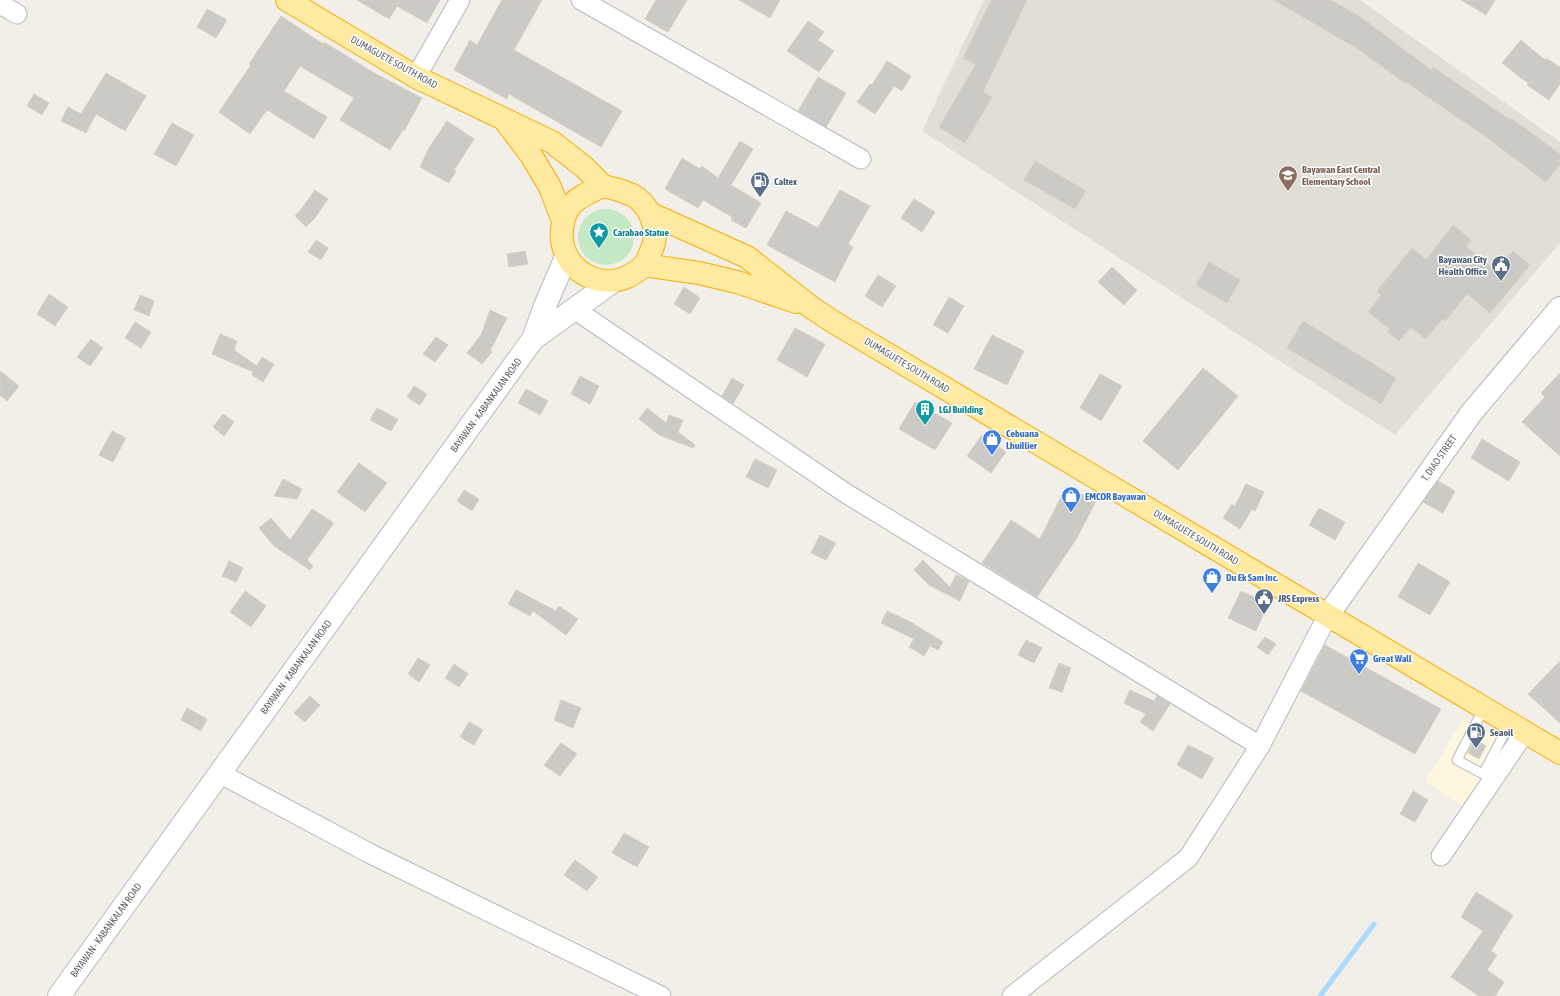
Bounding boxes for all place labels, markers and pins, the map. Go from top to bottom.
school or university icon: Bayawan East Central Elementary School [1277,164,1299,192]
place label: Bayawan East Central Elementary School [1302,164,1381,187]
fuel station icon: Caltex [749,170,771,198]
place label: Caltex [774,176,797,187]
place icon: Carabao Statue [588,221,610,249]
place label: Carabao Statue [613,227,669,238]
place label: Bayawan City Health Office [1438,254,1488,277]
public building icon: Bayawan City Health Office [1490,254,1512,282]
building icon: LGJ Building [914,398,936,426]
place label: LGJ Building [939,404,984,415]
shop icon: Cebuana Lhuillier [981,428,1003,456]
place label: Cebuana Lhuillier [1006,428,1039,451]
shop icon: EMCOR Bayawan [1060,485,1082,513]
place label: EMCOR Bayawan [1085,491,1146,502]
shop icon: Du Ek Sam Inc. [1201,566,1223,594]
place label: Du Ek Sam Inc. [1226,572,1278,583]
public building icon: JRS Express [1253,587,1275,615]
place label: JRS Express [1277,593,1320,604]
supermarket icon: Great Wall [1348,647,1370,675]
place label: Great Wall [1373,653,1412,664]
fuel station icon: Seaoil [1465,721,1487,749]
place label: Seaoil [1490,727,1513,738]

